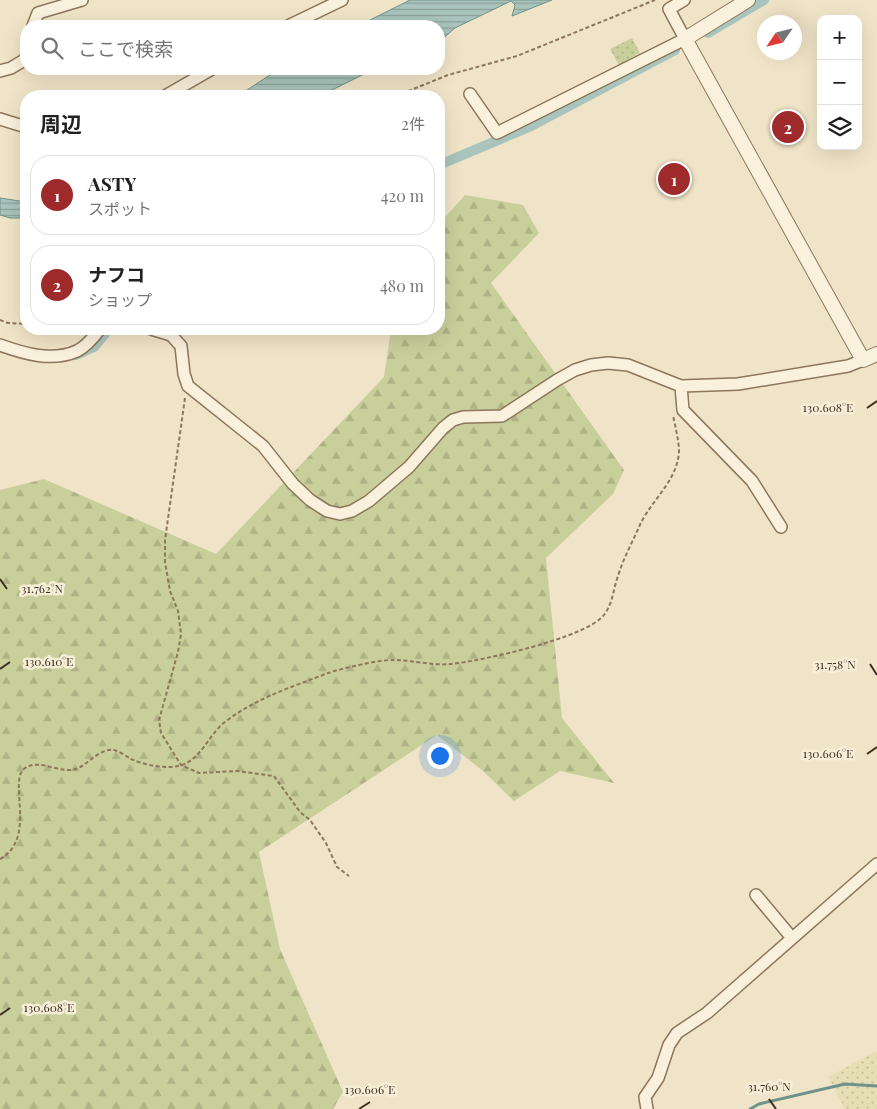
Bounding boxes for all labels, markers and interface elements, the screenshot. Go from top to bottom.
north arrow [757,15,802,60]
map controls [817,15,862,150]
button: + [817,15,862,60]
search box [20,20,445,75]
icon: search [38,34,66,62]
text: ここで検索 [78,35,173,61]
button: − [817,60,862,105]
button: layers [817,105,862,150]
pin: 2 [772,108,804,146]
text: 周辺 [40,109,82,137]
text: 2件 [401,113,425,134]
pin: 1 [658,160,690,198]
text: ASTY [88,170,136,196]
text: 1 [54,185,60,206]
text: 420 m [381,185,424,206]
text: スポット [88,198,152,219]
text: ナフコ [88,261,145,287]
text: 2 [53,275,61,296]
text: 480 m [380,275,424,296]
text: ショップ [88,289,152,310]
text: 130.608°E [803,399,853,415]
text: 31.762°N [21,580,63,596]
text: 130.610°E [25,653,73,669]
text: 31.758°N [814,656,856,672]
your location [427,743,453,769]
text: 130.606°E [803,745,853,761]
text: 130.608°E [24,999,74,1015]
text: 31.760°N [747,1078,791,1094]
text: 130.606°E [345,1081,395,1097]

